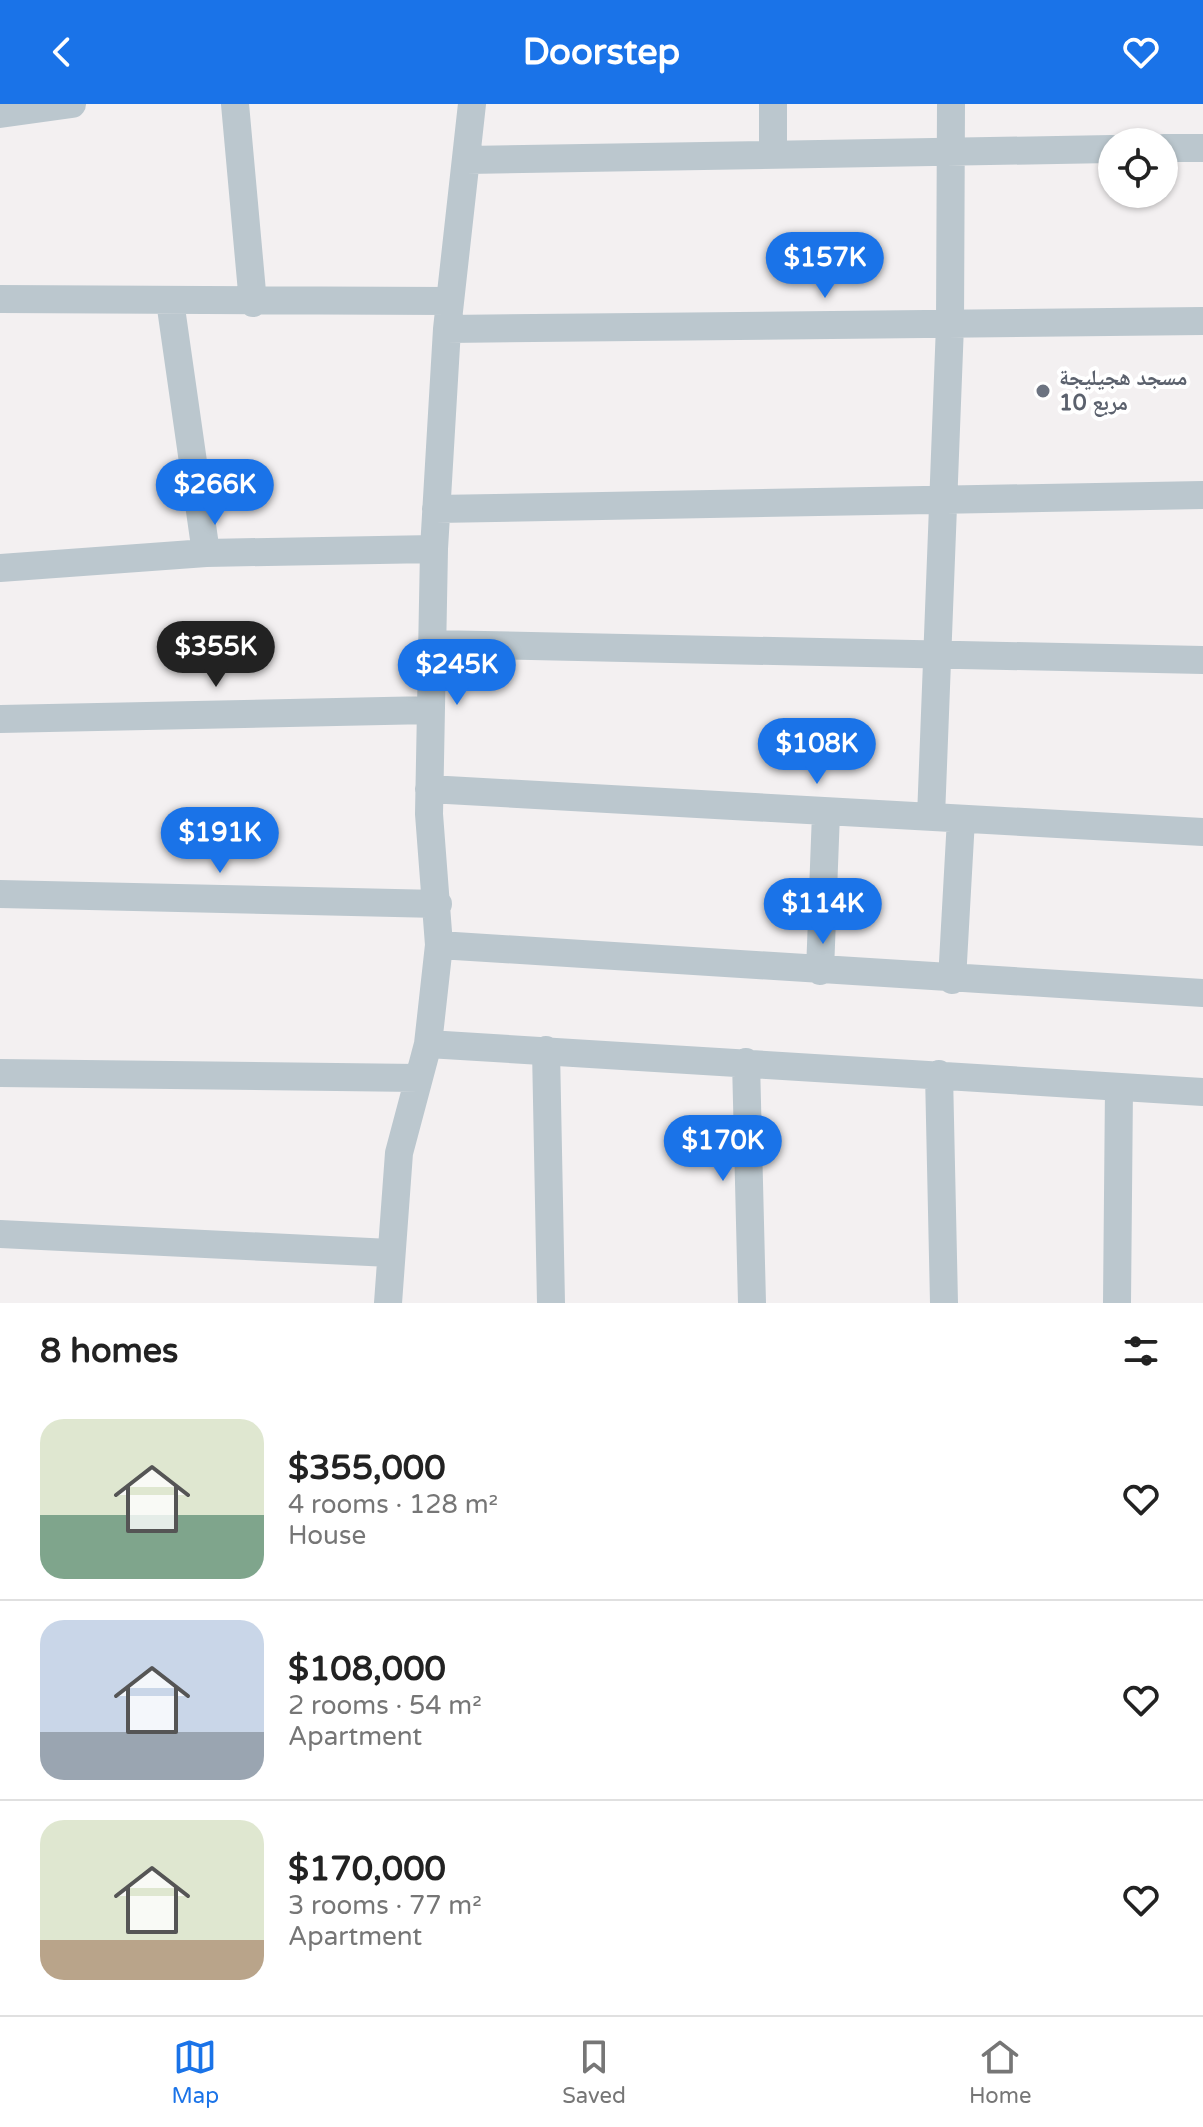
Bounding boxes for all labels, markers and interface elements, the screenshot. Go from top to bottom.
icon: back [40,30,84,74]
icon: heart [1119,30,1163,74]
text: Doorstep [523,31,680,74]
map controls [1098,128,1178,208]
button: locate [1098,128,1178,208]
pin: $157K [769,232,881,300]
text: $157K [784,242,866,273]
place label: مسجد هجيليجة مربع 10 [1059,365,1187,417]
marker: مسجد هجيليجة مربع 10 [1034,382,1052,400]
pin: $266K [159,459,271,527]
text: $266K [174,469,256,500]
pin: $355K [160,621,272,689]
text: $355K [175,631,257,662]
pin: $245K [401,639,513,707]
text: $245K [416,649,498,680]
pin: $108K [761,718,873,786]
text: $108K [776,728,858,759]
pin: $191K [164,807,276,875]
text: $191K [179,817,261,848]
pin: $114K [767,878,879,946]
text: $114K [782,888,864,919]
pin: $170K [667,1115,779,1183]
text: $170K [682,1125,764,1156]
icon: filters [1119,1329,1163,1373]
text: 8 homes [40,1331,178,1372]
text: $355,000 [288,1448,446,1489]
icon: home [104,1451,200,1547]
icon: heart [1119,1477,1163,1521]
text: 4 rooms · 128 m² [288,1489,498,1520]
text: House [288,1520,366,1551]
text: $108,000 [288,1649,446,1690]
icon: home [104,1652,200,1748]
icon: heart [1119,1678,1163,1722]
text: 2 rooms · 54 m² [288,1690,482,1721]
text: Apartment [288,1721,422,1752]
text: $170,000 [288,1849,446,1890]
icon: home [104,1852,200,1948]
icon: heart [1119,1878,1163,1922]
text: 3 rooms · 77 m² [288,1890,482,1921]
text: Apartment [288,1921,422,1952]
tab: Map [172,2035,219,2109]
tab: Saved [562,2035,626,2109]
tab: Home [969,2035,1031,2109]

